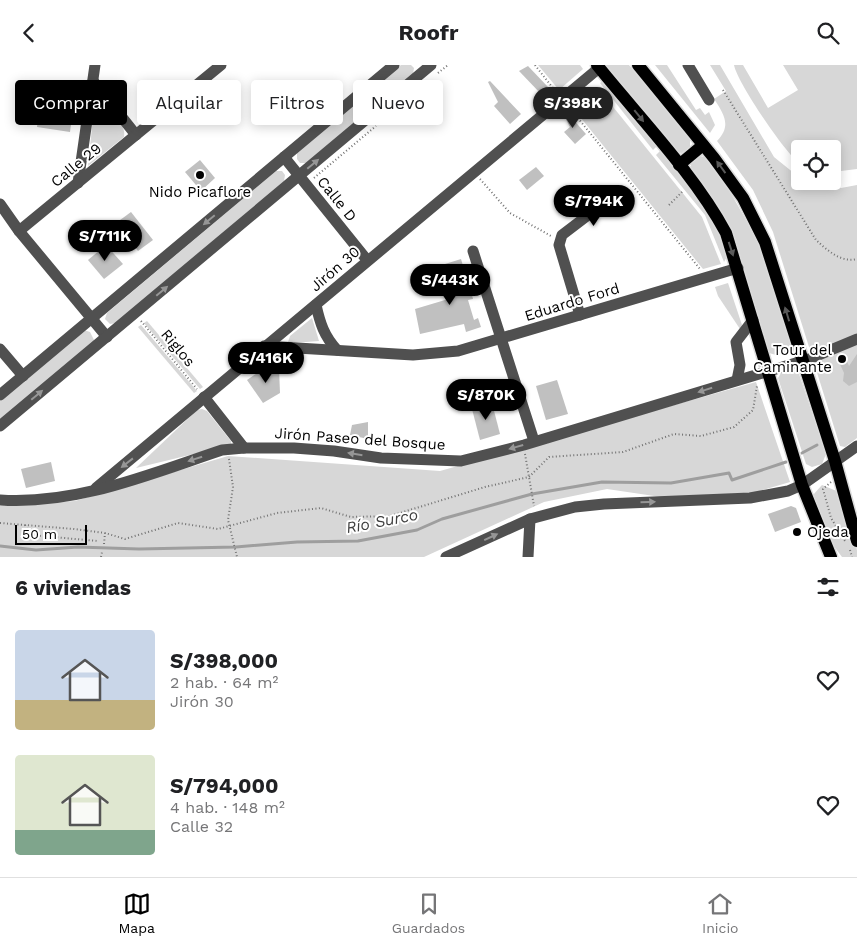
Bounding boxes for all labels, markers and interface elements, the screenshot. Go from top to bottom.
icon: back [15,19,43,47]
icon: search [814,19,842,47]
text: Roofr [399,20,458,45]
chip: Comprar [15,80,127,125]
chip: Alquilar [137,80,241,125]
chip: Filtros [251,80,343,125]
chip: Nuevo [353,80,443,125]
pin: S/398K [532,87,614,129]
text: S/398K [544,93,602,112]
one-way arrow [634,110,645,123]
street label: Calle 29 [47,139,105,191]
map controls [791,140,841,190]
button: locate [791,140,841,190]
one-way arrow [307,158,320,169]
one-way arrow [716,161,726,174]
marker: Nido Picaflore [194,169,206,181]
street label: Calle D [313,173,361,225]
place label: Nido Picaflore [149,183,251,201]
pin: S/794K [553,185,635,227]
text: S/794K [565,191,623,210]
one-way arrow [202,214,215,225]
pin: S/711K [64,219,146,262]
text: S/711K [79,226,131,245]
one-way arrow [728,241,736,256]
street label: Jirón 30 [307,243,363,295]
pin: S/443K [409,263,491,306]
text: S/443K [421,270,479,289]
street label: Eduardo Ford [522,279,622,325]
one-way arrow [155,285,168,296]
one-way arrow [783,307,790,322]
street label: Riglos [157,326,199,370]
pin: S/416K [225,341,307,384]
place label: Tour del Caminante [753,341,832,376]
text: S/416K [239,348,293,367]
marker: Tour del Caminante [836,353,848,365]
pin: S/870K [445,379,527,421]
text: S/870K [457,385,515,404]
one-way arrow [697,386,712,394]
one-way arrow [31,389,43,401]
street label: Jirón Paseo del Bosque [274,424,446,454]
one-way arrow [508,443,523,451]
one-way arrow [347,450,363,458]
one-way arrow [187,456,202,463]
one-way arrow [121,457,134,468]
one-way arrow [640,498,656,506]
water label: Río Surco [344,505,420,537]
scale bar [15,522,88,545]
place label: Ojeda [807,523,849,541]
text: 50 m [22,526,57,542]
marker: Ojeda [791,526,803,538]
one-way arrow [484,533,498,541]
icon: filters [814,573,842,601]
text: 6 viviendas [15,575,131,600]
text: S/398,000 [170,648,278,673]
icon: home [55,650,115,710]
icon: heart [814,666,842,694]
text: 2 hab. · 64 m² [170,673,278,692]
text: Jirón 30 [170,692,234,711]
text: S/794,000 [170,773,279,798]
icon: home [55,775,115,835]
icon: heart [814,791,842,819]
text: 4 hab. · 148 m² [170,798,285,817]
text: Calle 32 [170,817,233,836]
tab: Mapa [118,890,155,936]
tab: Guardados [392,890,465,936]
tab: Inicio [702,890,739,936]

